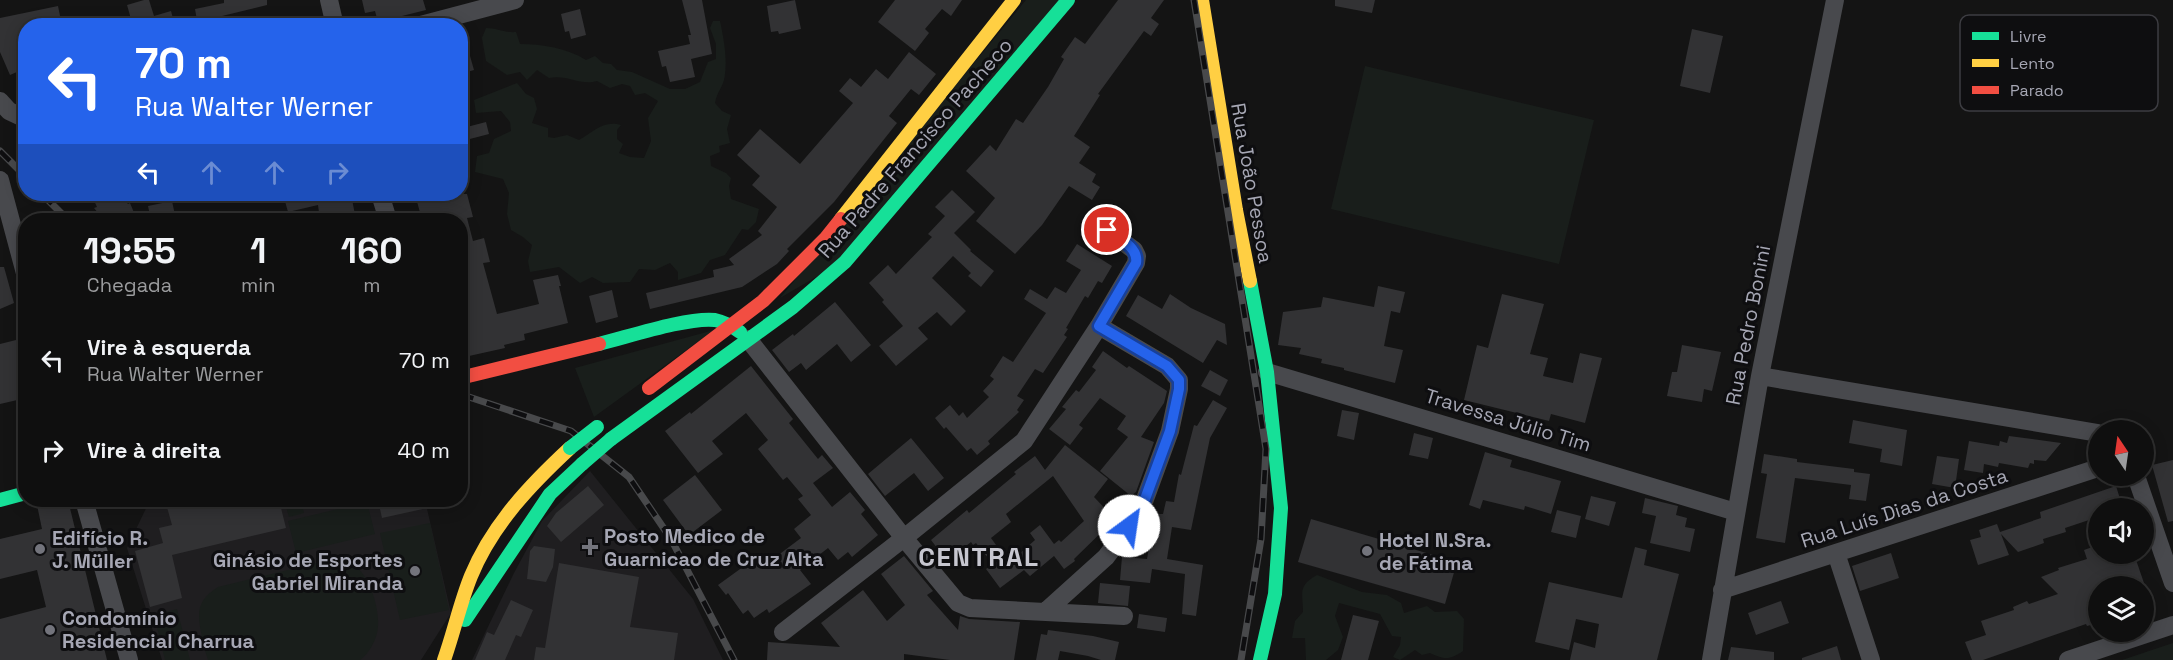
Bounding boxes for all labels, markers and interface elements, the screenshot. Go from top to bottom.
legend [1960,15,2158,111]
text: Livre [2010,26,2047,47]
street label: Rua Padre Francisco Pacheco [812,32,1018,264]
text: 70 m [135,37,232,90]
icon: left [36,42,114,120]
text: Lento [2010,53,2055,74]
text: Parado [2010,80,2064,101]
text: Rua Walter Werner [135,89,373,124]
street label: Rua João Pessoa [1225,101,1279,265]
icon: left [132,156,165,189]
icon: ahead [195,156,228,189]
icon: ahead [258,156,291,189]
icon: right [321,156,354,189]
pin [1081,204,1132,255]
icon: arrive [1090,213,1123,246]
text: 19:55 [83,228,176,274]
text: 1 [250,228,266,274]
text: 160 [341,228,403,274]
street label: Rua Pedro Bonini [1720,243,1776,407]
text: Chegada [87,272,172,298]
text: min [241,272,275,298]
text: m [363,272,380,298]
text: Vire à esquerda [87,333,251,361]
icon: left [36,344,69,377]
text: 70 m [399,346,450,374]
text: Rua Walter Werner [87,361,264,387]
street label: Travessa Júlio Tim [1422,382,1594,458]
north arrow [2088,420,2154,486]
map controls [2088,420,2154,642]
icon: right [36,434,69,467]
text: Vire à direita [87,436,221,464]
text: 40 m [398,436,450,464]
street label: Rua Luís Dias da Costa [1797,462,2011,554]
position arrow [1097,494,1161,558]
button: sound [2088,498,2154,564]
place label: Posto Medico de Guarnicao de Cruz Alta [604,523,824,572]
place label: Edifício R. J. Müller [52,525,148,574]
place label: Hotel N.Sra. de Fátima [1379,527,1491,576]
marker: Posto Medico de Guarnicao de Cruz Alta [581,538,599,556]
district label: CENTRAL [918,540,1040,574]
marker: Edifício R. J. Müller [33,542,47,556]
marker: Hotel N.Sra. de Fátima [1360,544,1374,558]
place label: Ginásio de Esportes Gabriel Miranda [213,547,403,596]
marker: Ginásio de Esportes Gabriel Miranda [408,564,422,578]
button: layers [2088,576,2154,642]
place label: Condomínio Residencial Charrua [62,605,255,654]
marker: Condomínio Residencial Charrua [43,623,57,637]

